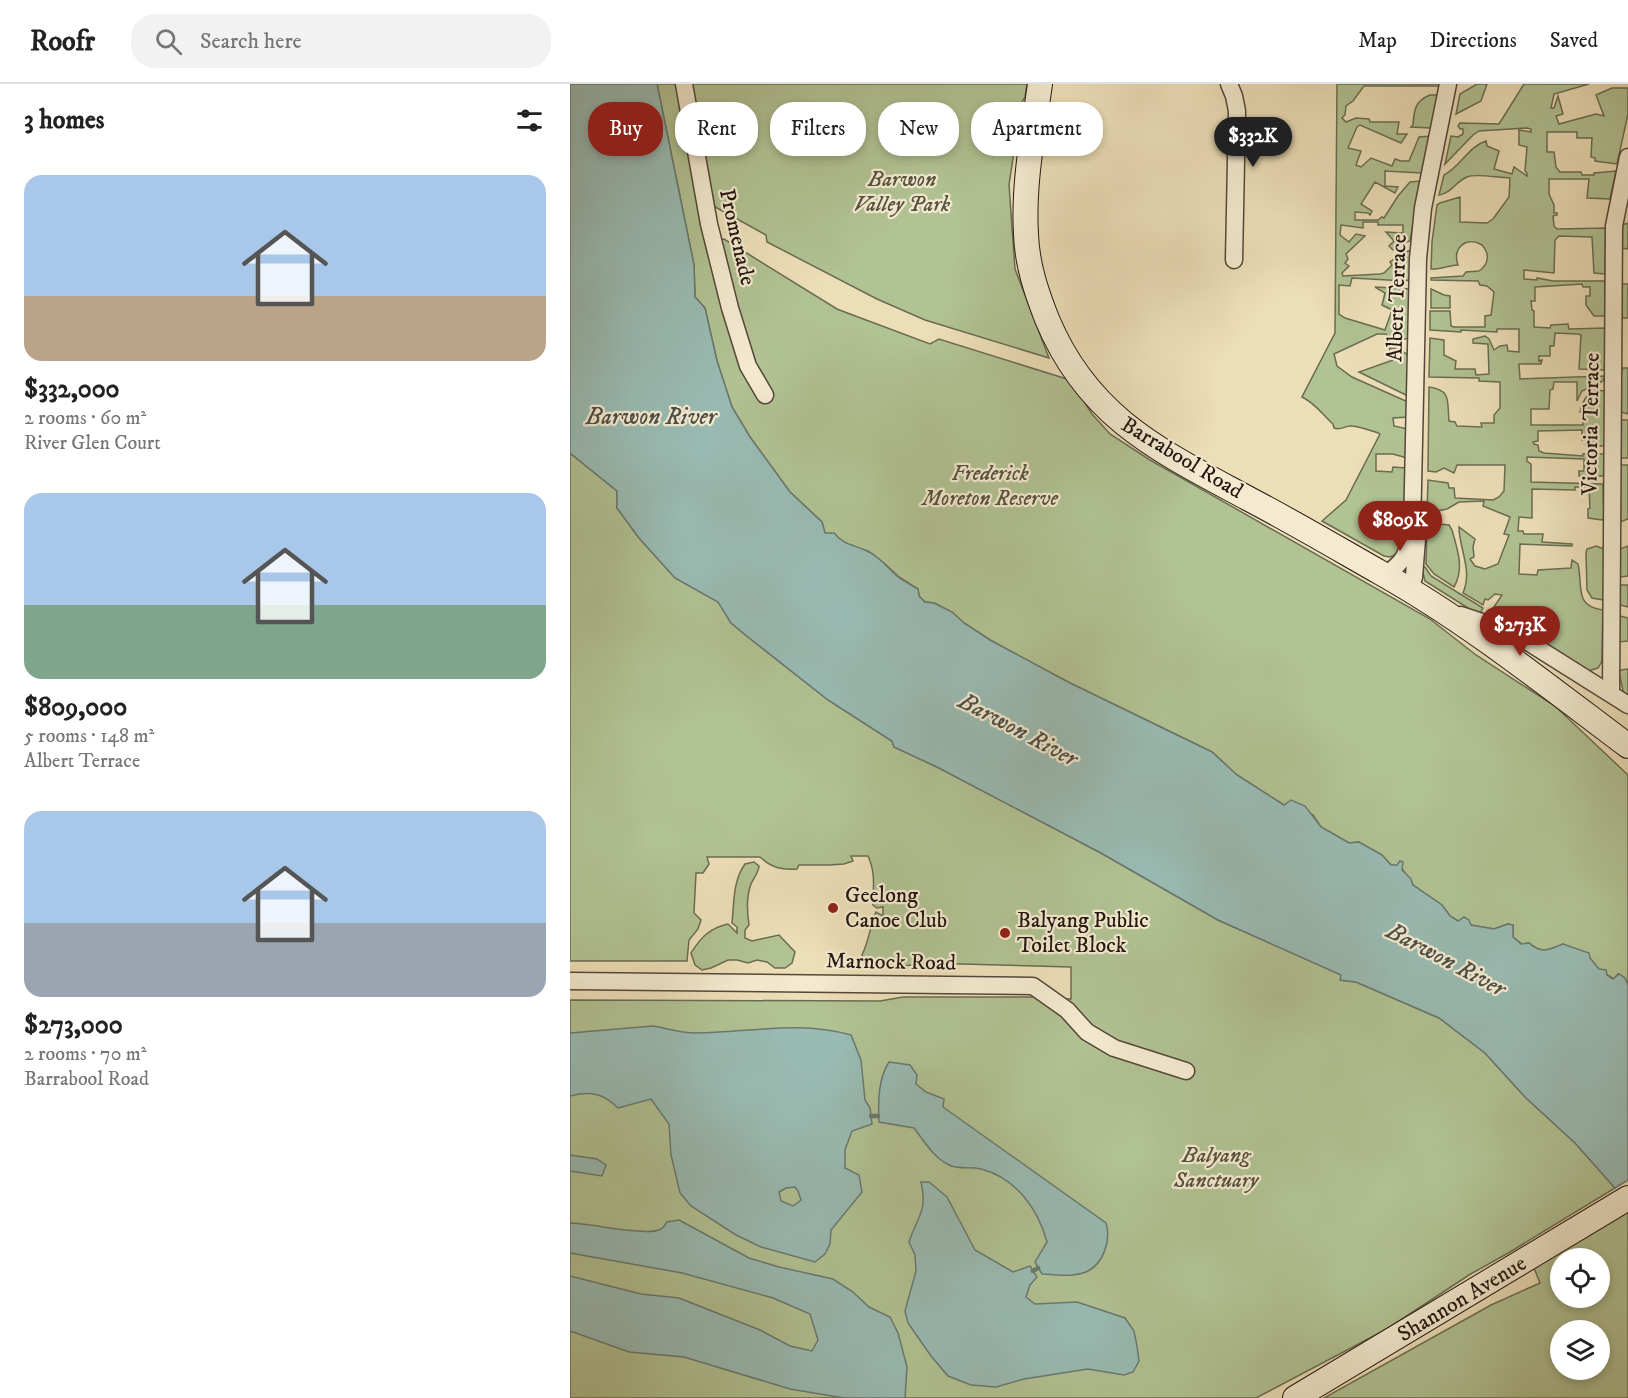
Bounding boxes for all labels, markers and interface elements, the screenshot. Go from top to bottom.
search box [131,14,551,68]
text: Roofr [30,24,95,59]
icon: search [152,25,185,58]
text: Search here [200,28,302,55]
text: Map [1358,28,1397,54]
text: Directions [1430,28,1517,54]
text: Saved [1550,28,1598,54]
chip: Buy [588,102,663,156]
chip: Rent [675,102,758,156]
chip: Filters [770,102,866,156]
chip: New [878,102,959,156]
chip: Apartment [971,102,1103,156]
text: 3 homes [24,104,104,137]
icon: filters [513,104,546,137]
pin: $332K [1211,117,1295,168]
text: $332K [1228,124,1278,149]
park label: Barwon Valley Park [854,166,951,218]
street label: Promenade [713,186,761,288]
icon: home [231,214,339,322]
street label: Albert Terrace [1381,234,1413,362]
street label: Victoria Terrace [1576,353,1606,496]
text: $332,000 [24,373,120,406]
water label: Barwon River [585,402,719,432]
text: 2 rooms · 60 m² [24,406,146,431]
street label: Barrabool Road [1116,411,1248,505]
text: River Glen Court [24,431,161,456]
park label: Frederick Moreton Reserve [920,460,1059,512]
pin: $809K [1358,501,1442,552]
text: $809K [1372,508,1428,533]
icon: home [231,532,339,640]
pin: $273K [1478,606,1562,657]
text: $273K [1494,613,1546,638]
water label: Barwon River [952,686,1085,775]
text: $809,000 [24,691,127,724]
text: 5 rooms · 148 m² [24,724,154,749]
text: Albert Terrace [24,749,140,774]
icon: home [231,850,339,958]
place label: Geelong Canoe Club [845,882,947,934]
marker: Geelong Canoe Club [826,901,840,915]
place label: Balyang Public Toilet Block [1017,907,1149,959]
water label: Barwon River [1380,916,1513,1005]
marker: Balyang Public Toilet Block [998,926,1012,940]
street label: Marnock Road [826,947,956,977]
text: $273,000 [24,1009,123,1042]
text: 2 rooms · 70 m² [24,1042,147,1067]
text: Barrabool Road [24,1067,149,1092]
park label: Balyang Sanctuary [1173,1142,1260,1194]
map controls [1550,1248,1610,1380]
button: locate [1550,1248,1610,1308]
street label: Shannon Avenue [1393,1250,1531,1348]
button: layers [1550,1320,1610,1380]

